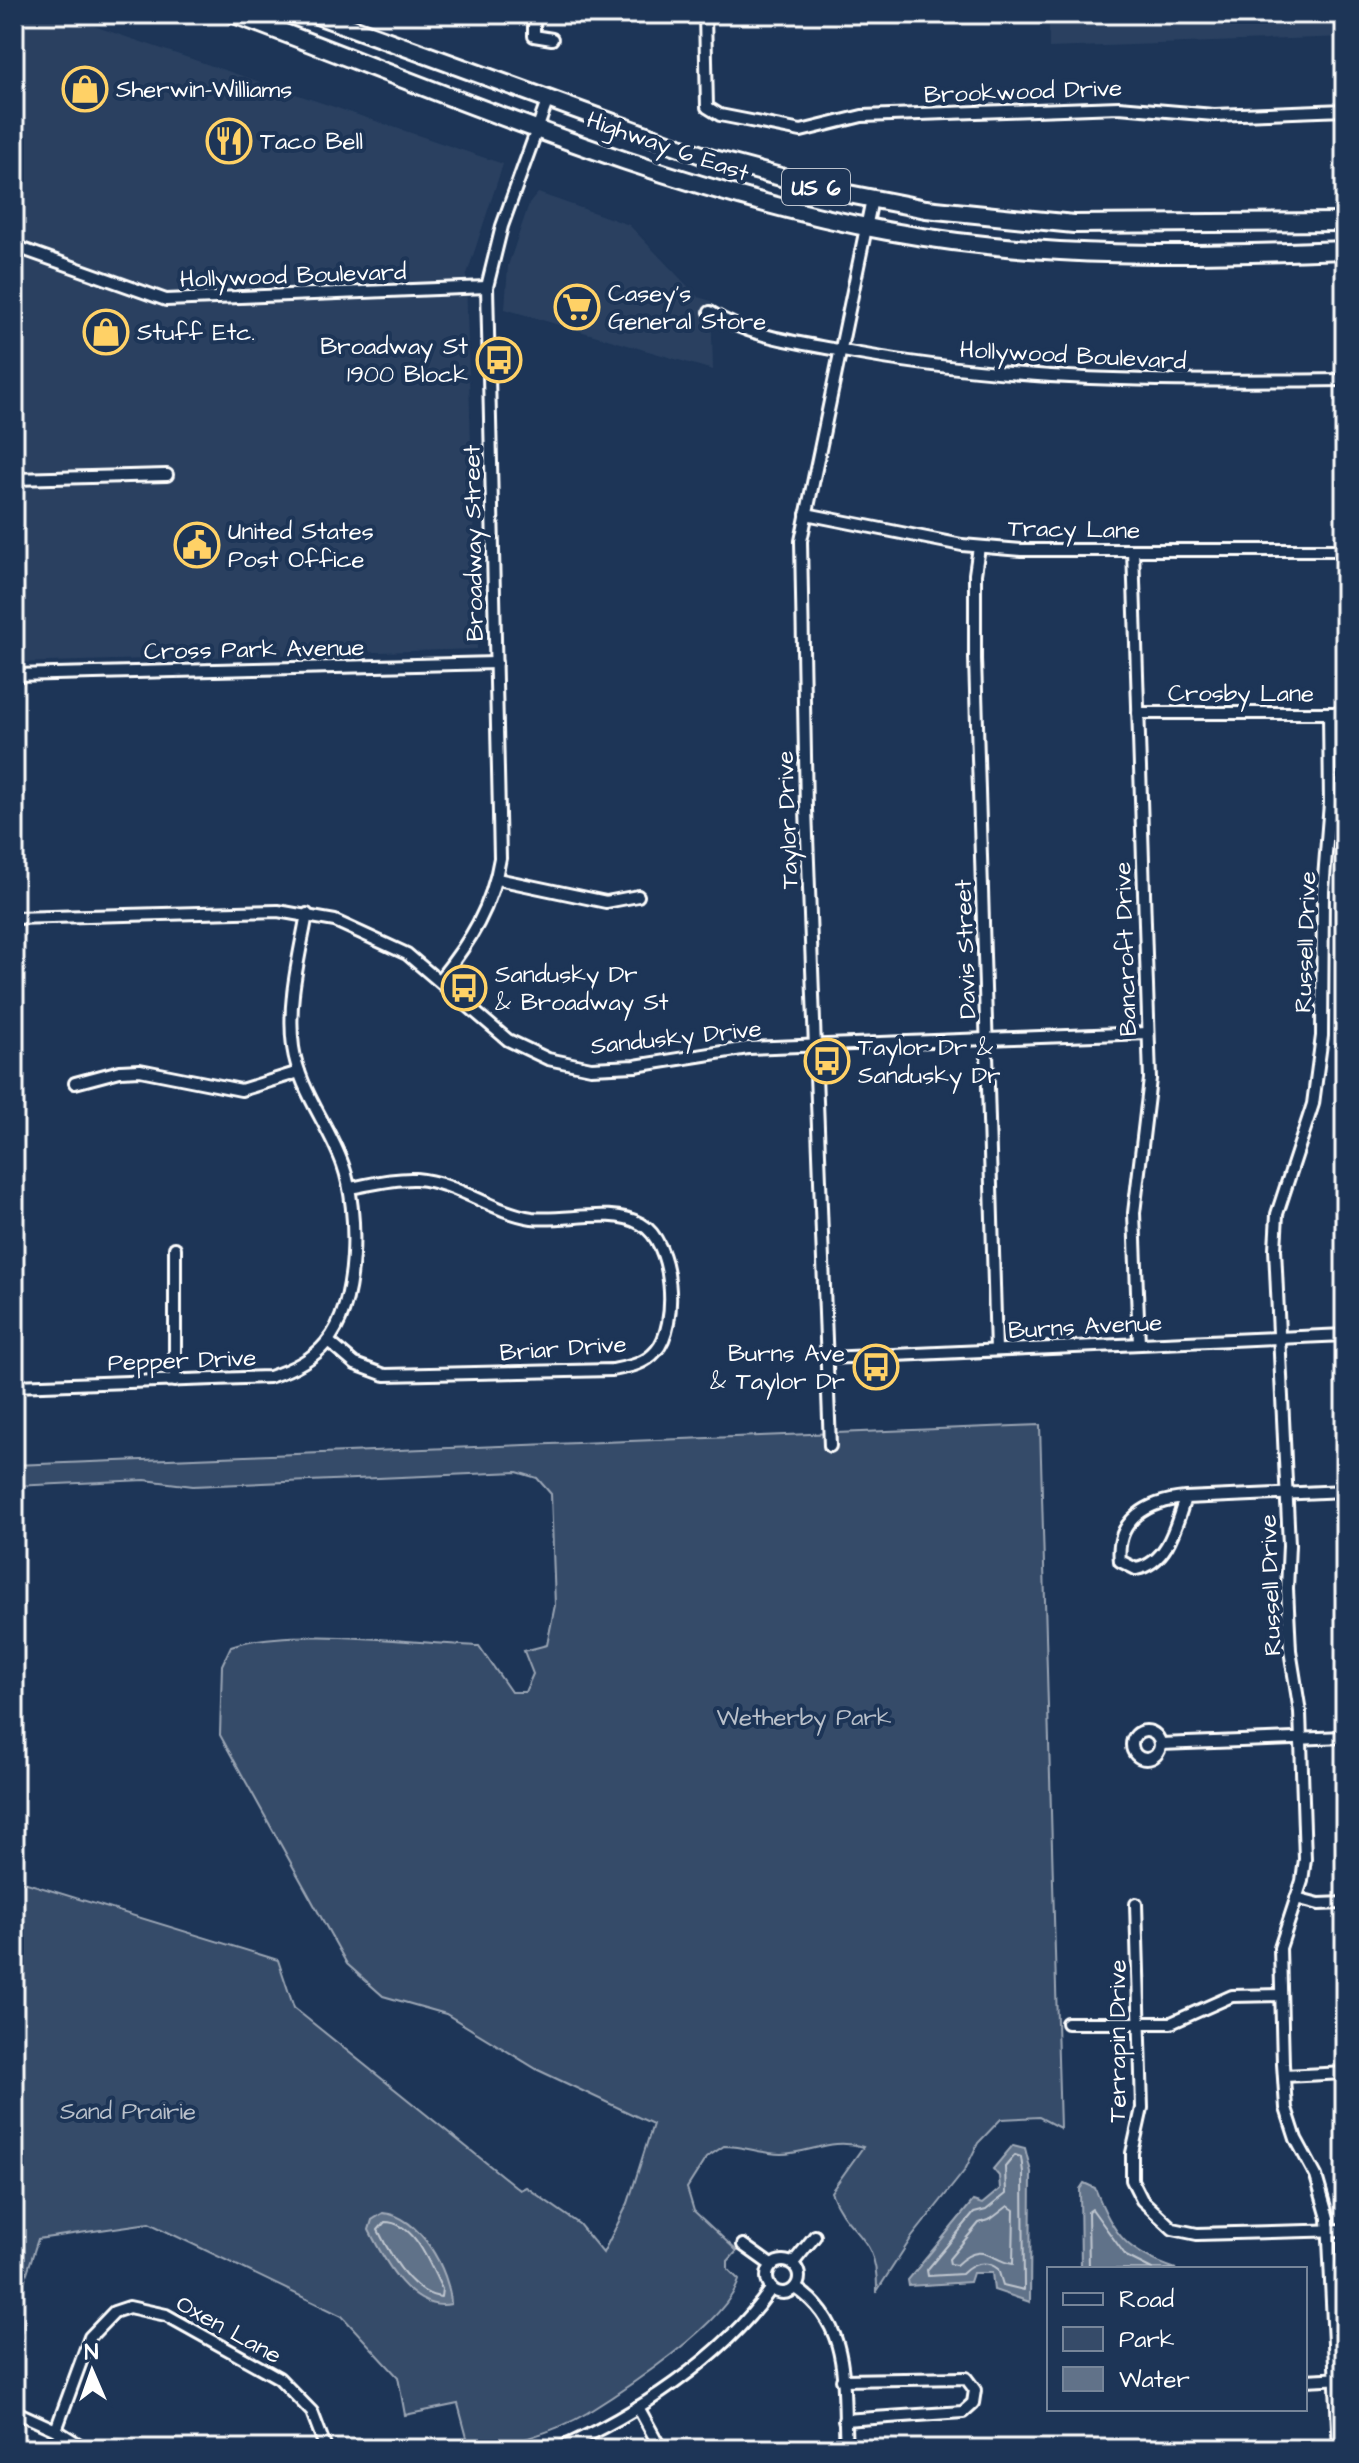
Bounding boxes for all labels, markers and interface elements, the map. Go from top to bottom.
shop icon: Sherwin-Williams [61,65,109,113]
street label: Brookwood Drive [923,72,1123,112]
place label: Sherwin-Williams [116,73,292,107]
street label: Highway 6 East [582,103,754,192]
restaurant icon: Taco Bell [205,117,253,165]
place label: Taco Bell [260,125,363,159]
road number: US 6 [782,169,850,205]
street label: Hollywood Boulevard [179,255,407,298]
place label: Casey's General Store [608,277,766,339]
supermarket icon: Casey's General Store [553,283,601,331]
shop icon: Stuff Etc. [82,308,130,356]
place label: Stuff Etc. [137,316,255,350]
place label: Broadway St 1900 Block [320,330,468,392]
street label: Hollywood Boulevard [959,333,1187,380]
bus stop icon: Broadway St 1900 Block [475,336,523,384]
street label: Broadway Street [455,444,494,642]
street label: Tracy Lane [1008,512,1140,549]
place label: United States Post Office [228,515,374,577]
public building icon: United States Post Office [173,521,221,569]
street label: Cross Park Avenue [143,631,365,669]
street label: Crosby Lane [1168,677,1314,712]
street label: Taylor Drive [769,750,808,890]
street label: Bancroft Drive [1106,861,1146,1037]
street label: Russell Drive [1287,871,1325,1013]
street label: Davis Street [947,878,985,1019]
place label: Sandusky Dr & Broadway St [495,958,669,1021]
bus stop icon: Sandusky Dr & Broadway St [440,964,488,1012]
street label: Sandusky Drive [589,1012,763,1065]
place label: Taylor Dr & Sandusky Dr [858,1031,1001,1094]
bus stop icon: Taylor Dr & Sandusky Dr [803,1037,851,1085]
street label: Burns Avenue [1007,1306,1163,1348]
street label: Briar Drive [499,1328,628,1370]
place label: Burns Ave & Taylor Dr [710,1337,845,1400]
street label: Pepper Drive [107,1341,257,1381]
bus stop icon: Burns Ave & Taylor Dr [852,1343,900,1391]
street label: Russell Drive [1252,1514,1290,1656]
park label: Wetherby Park [716,1701,892,1736]
street label: Terrapin Drive [1101,1959,1135,2123]
park label: Sand Prairie [60,2095,196,2129]
legend [1047,2267,1307,2411]
text: Road [1119,2283,1174,2317]
street label: Oxen Lane [170,2287,287,2373]
text: Park [1119,2323,1175,2357]
north arrow [52,2331,132,2411]
text: N [84,2337,99,2368]
text: Water [1119,2363,1190,2397]

